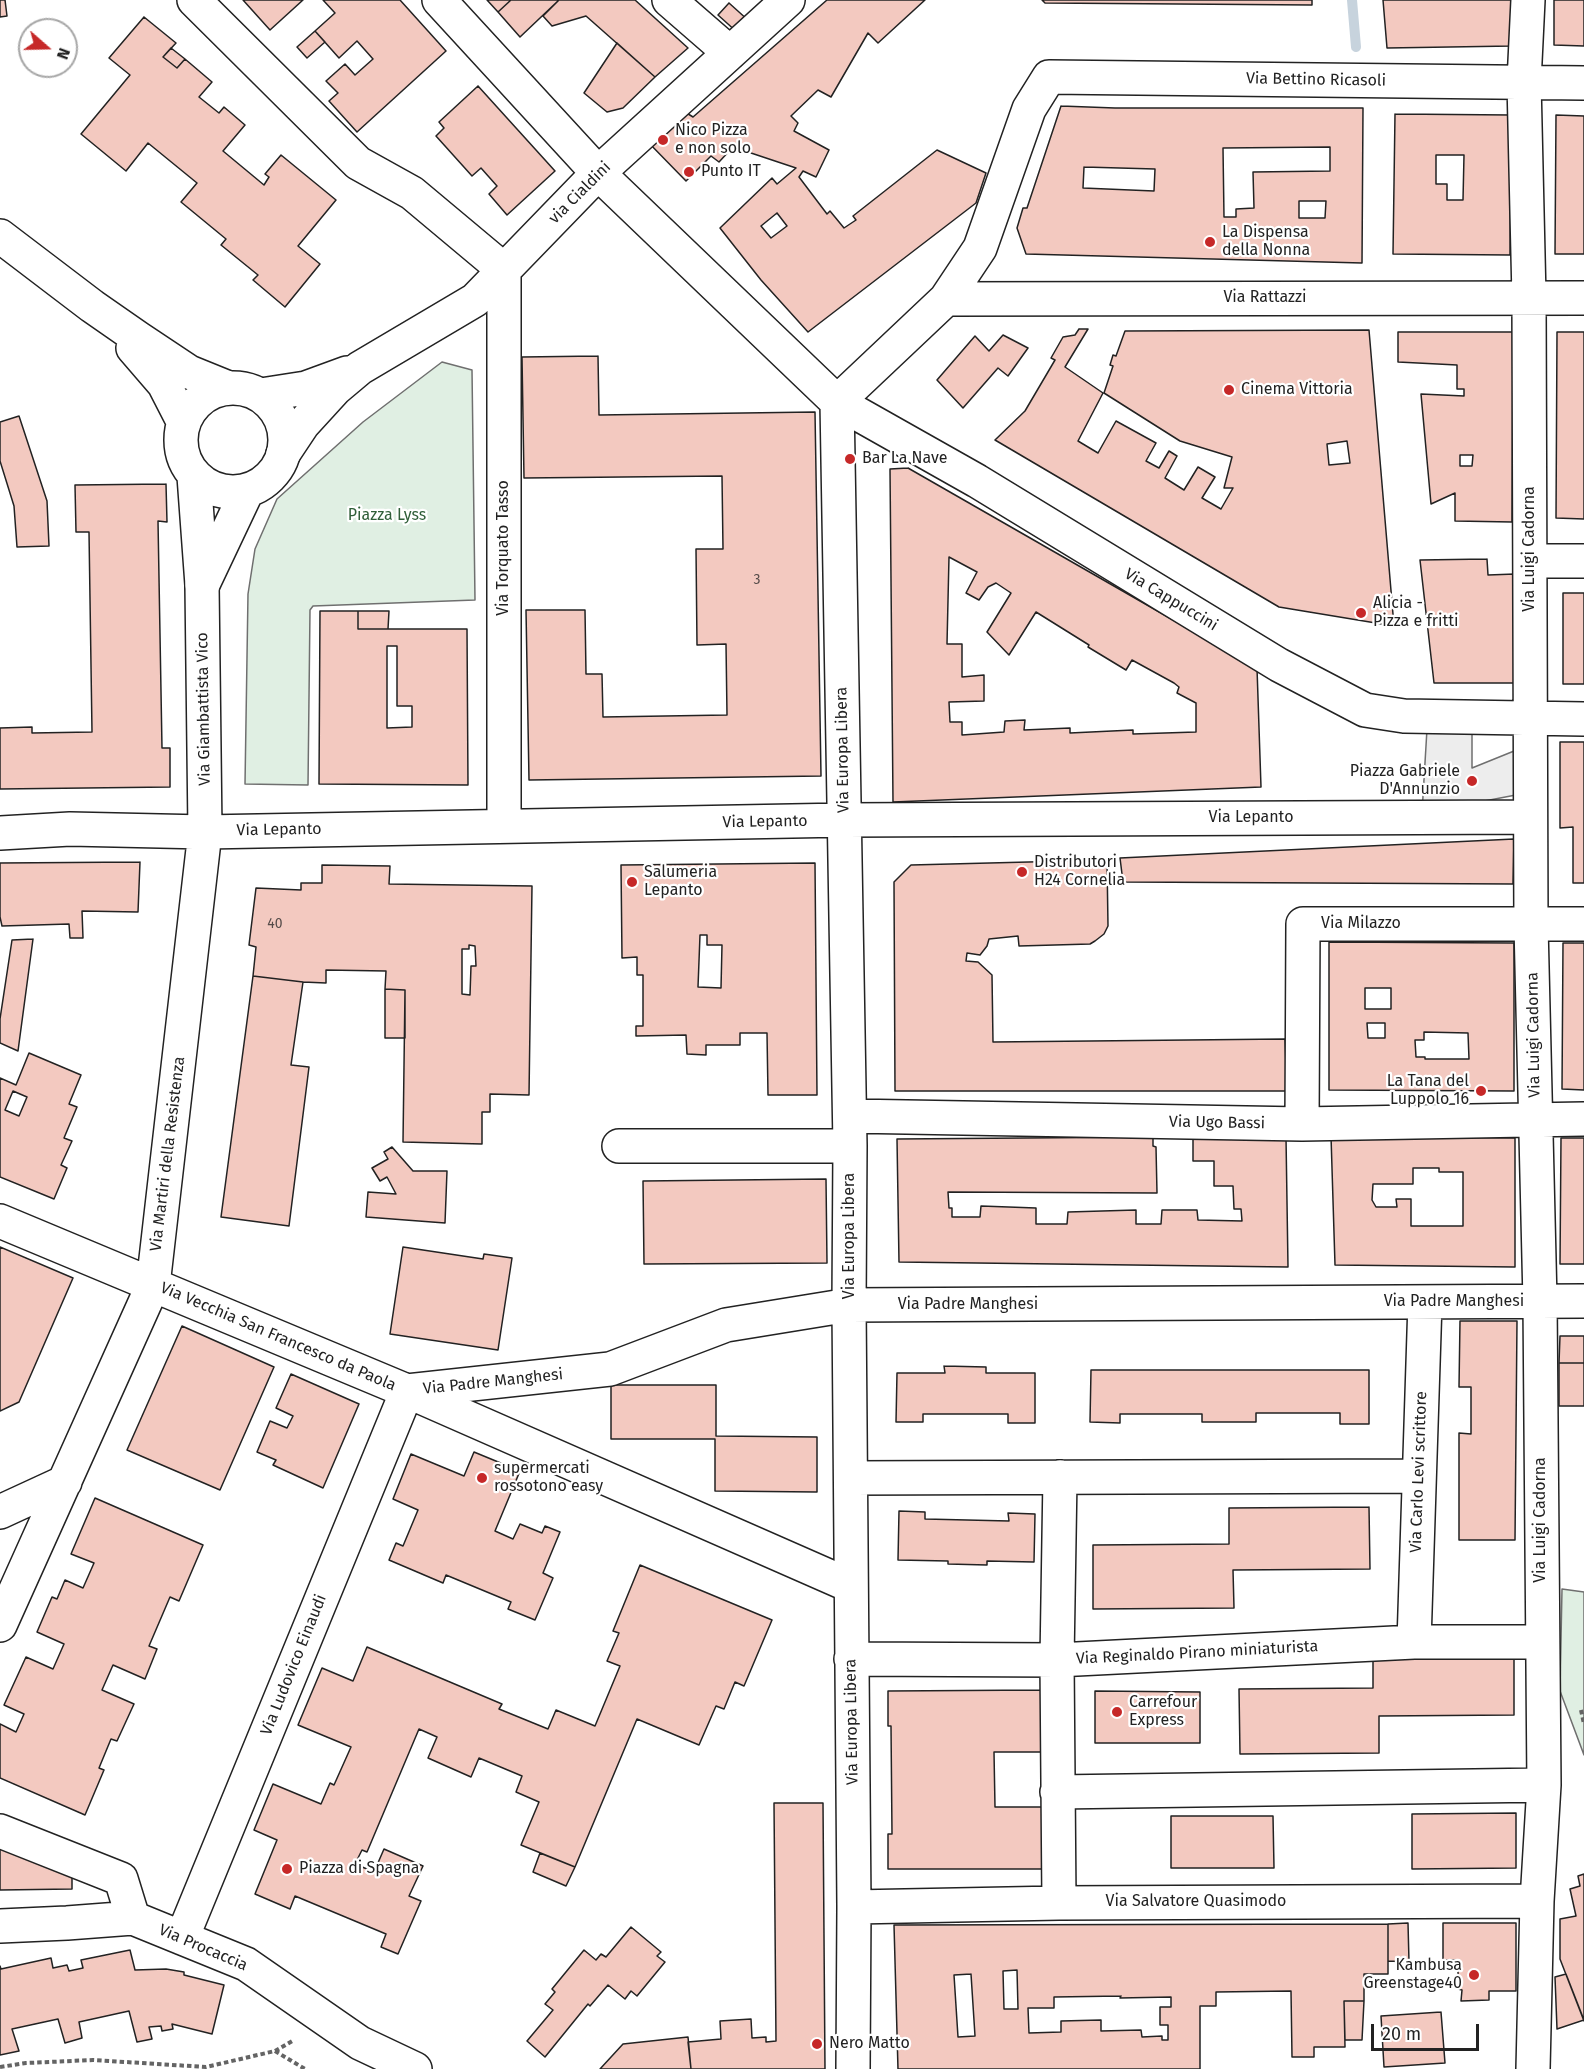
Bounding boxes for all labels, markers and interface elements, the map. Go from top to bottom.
north arrow [18,18,78,78]
text: N [53,45,74,62]
street label: Via Bettino Ricasoli [1246,69,1386,91]
place label: Nico Pizza e non solo [675,121,751,159]
marker: Nico Pizza e non solo [656,133,670,147]
street label: via Cialdini [545,158,615,228]
place label: Punto IT [701,162,761,182]
marker: Punto IT [682,165,696,179]
place label: La Dispensa della Nonna [1222,223,1310,261]
marker: La Dispensa della Nonna [1203,235,1217,249]
street label: Via Rattazzi [1223,288,1307,308]
place label: Cinema Vittoria [1241,380,1353,400]
marker: Cinema Vittoria [1222,383,1236,397]
place label: Bar La Nave [862,449,948,469]
marker: Bar La Nave [843,452,857,466]
street label: Via Torquato Tasso [494,480,514,616]
street label: Via Luigi Cadorna [1520,486,1540,612]
park label: Piazza Lyss [348,506,426,526]
street label: Via Cappuccini [1121,565,1221,635]
house number: 3 [754,572,760,588]
place label: Alicia - Pizza e fritti [1373,594,1459,632]
marker: Alicia - Pizza e fritti [1354,606,1368,620]
street label: Via Giambattista Vico [193,632,215,786]
street label: Via Europa Libera [832,687,854,813]
place label: Piazza Gabriele D'Annunzio [1350,762,1460,800]
marker: Piazza Gabriele D'Annunzio [1465,774,1479,788]
street label: Via Lepanto [1209,808,1293,828]
street label: Via Lepanto [722,812,808,832]
street label: Via Lepanto [236,820,322,840]
place label: Distributori H24 Cornelia [1034,853,1125,891]
place label: Salumeria Lepanto [644,863,717,901]
marker: Distributori H24 Cornelia [1015,865,1029,879]
marker: Salumeria Lepanto [625,875,639,889]
street label: Via Milazzo [1321,914,1401,934]
house number: 40 [267,916,283,932]
street label: Via Luigi Cadorna [1523,972,1545,1098]
street label: Via Martiri della Resistenza [147,1055,189,1253]
place label: La Tana del Luppolo 16 [1387,1072,1469,1110]
marker: La Tana del Luppolo 16 [1474,1084,1488,1098]
street label: Via Ugo Bassi [1169,1113,1265,1133]
street label: Via Europa Libera [840,1173,860,1299]
street label: Via Vecchia San Francesco da Paola [157,1279,399,1395]
street label: Via Padre Manghesi [1384,1292,1524,1312]
street label: Via Padre Manghesi [898,1295,1038,1315]
street label: Via Padre Manghesi [422,1365,564,1399]
street label: Via Carlo Levi scrittore [1407,1391,1431,1553]
street label: Via Luigi Cadorna [1531,1457,1551,1583]
place label: supermercati rossotono easy [494,1459,603,1497]
marker: supermercati rossotono easy [475,1471,489,1485]
street label: Via Ludovico Einaudi [257,1592,331,1738]
street label: Via Reginaldo Pirano miniaturista [1075,1637,1319,1669]
street label: Via Europa Libera [841,1659,863,1785]
place label: Carrefour Express [1129,1693,1197,1731]
marker: Carrefour Express [1110,1705,1124,1719]
place label: Piazza di Spagna [299,1859,420,1879]
marker: Piazza di Spagna [280,1862,294,1876]
street label: Via Salvatore Quasimodo [1106,1892,1286,1912]
street label: Via Procaccia [156,1921,250,1975]
place label: Kambusa Greenstage40 [1363,1956,1462,1994]
marker: Kambusa Greenstage40 [1467,1968,1481,1982]
scale bar [1374,2012,1482,2050]
text: 20 m [1382,2023,1421,2045]
place label: Nero Matto [829,2034,910,2054]
marker: Nero Matto [810,2037,824,2051]

